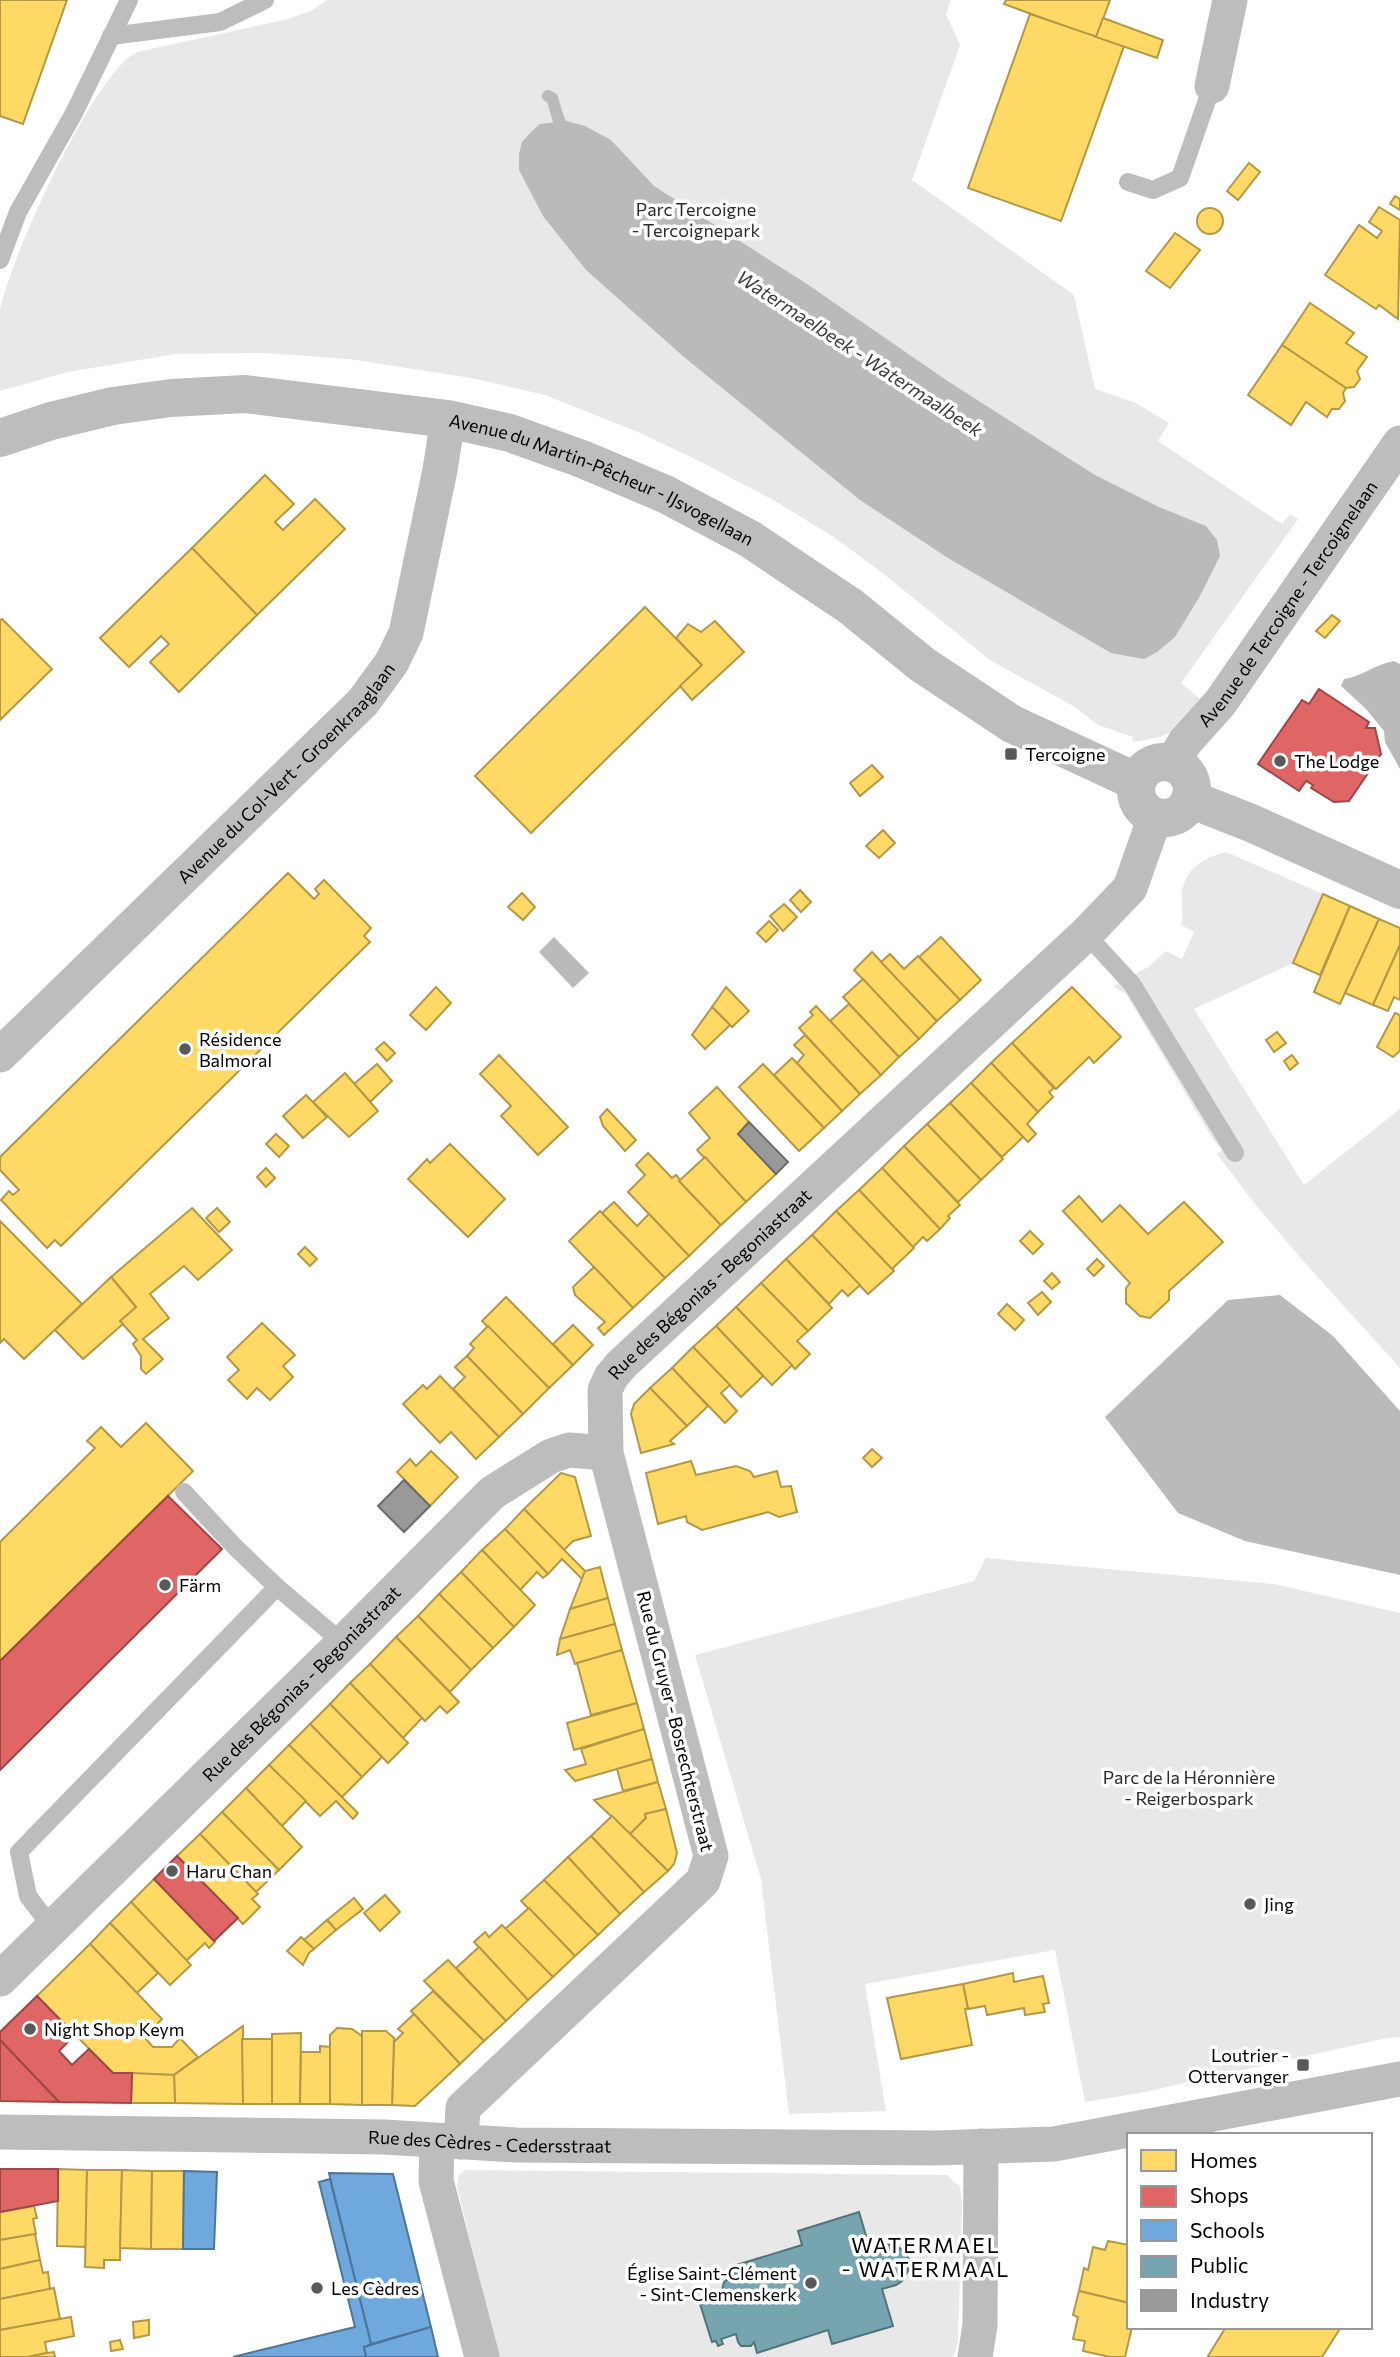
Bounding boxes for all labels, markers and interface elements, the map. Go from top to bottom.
park label: Parc Tercoigne - Tercoignepark [632,198,760,241]
water label: Watermaelbeek - Watermaalbeek [733,265,988,442]
street label: Avenue du Martin-Pêcheur - IJsvogellaan [447,409,757,550]
street label: Avenue de Tercoigne - Tercoignelaan [1193,476,1382,731]
street label: Avenue du Col-Vert - Groenkraaglaan [173,658,399,888]
place label: Tercoigne [1025,743,1105,765]
marker: Tercoigne [1003,746,1019,762]
place label: The Lodge [1294,750,1379,772]
marker: The Lodge [1272,753,1288,769]
place label: Résidence Balmoral [199,1028,281,1071]
marker: Résidence Balmoral [177,1041,193,1057]
street label: Rue des Bégonias - Begoniastraat [603,1184,815,1384]
place label: Färm [179,1574,221,1596]
marker: Färm [157,1577,173,1593]
street label: Rue des Bégonias - Begoniastraat [197,1581,405,1786]
street label: Rue du Gruyer - Bosrechterstraat [633,1588,719,1854]
park label: Parc de la Héronnière - Reigerbospark [1103,1766,1275,1809]
place label: Haru Chan [186,1860,272,1882]
marker: Haru Chan [164,1863,180,1879]
place label: Jing [1264,1893,1294,1915]
marker: Jing [1242,1896,1258,1912]
place label: Night Shop Keym [44,2018,185,2040]
marker: Night Shop Keym [22,2021,38,2037]
place label: Loutrier - Ottervanger [1188,2044,1289,2087]
marker: Loutrier - Ottervanger [1295,2057,1311,2073]
street label: Rue des Cèdres - Cedersstraat [368,2126,612,2157]
legend [1127,2133,1372,2329]
text: Homes [1190,2147,1257,2172]
text: Shops [1190,2182,1249,2207]
text: Schools [1190,2217,1265,2242]
district label: WATERMAEL - WATERMAAL [842,2232,1010,2281]
text: Public [1190,2252,1248,2277]
place label: Église Saint-Clément - Sint-Clemenskerk [627,2262,797,2305]
marker: Église Saint-Clément - Sint-Clemenskerk [803,2275,819,2291]
place label: Les Cèdres [331,2277,419,2299]
marker: Les Cèdres [309,2280,325,2296]
text: Industry [1190,2287,1269,2312]

